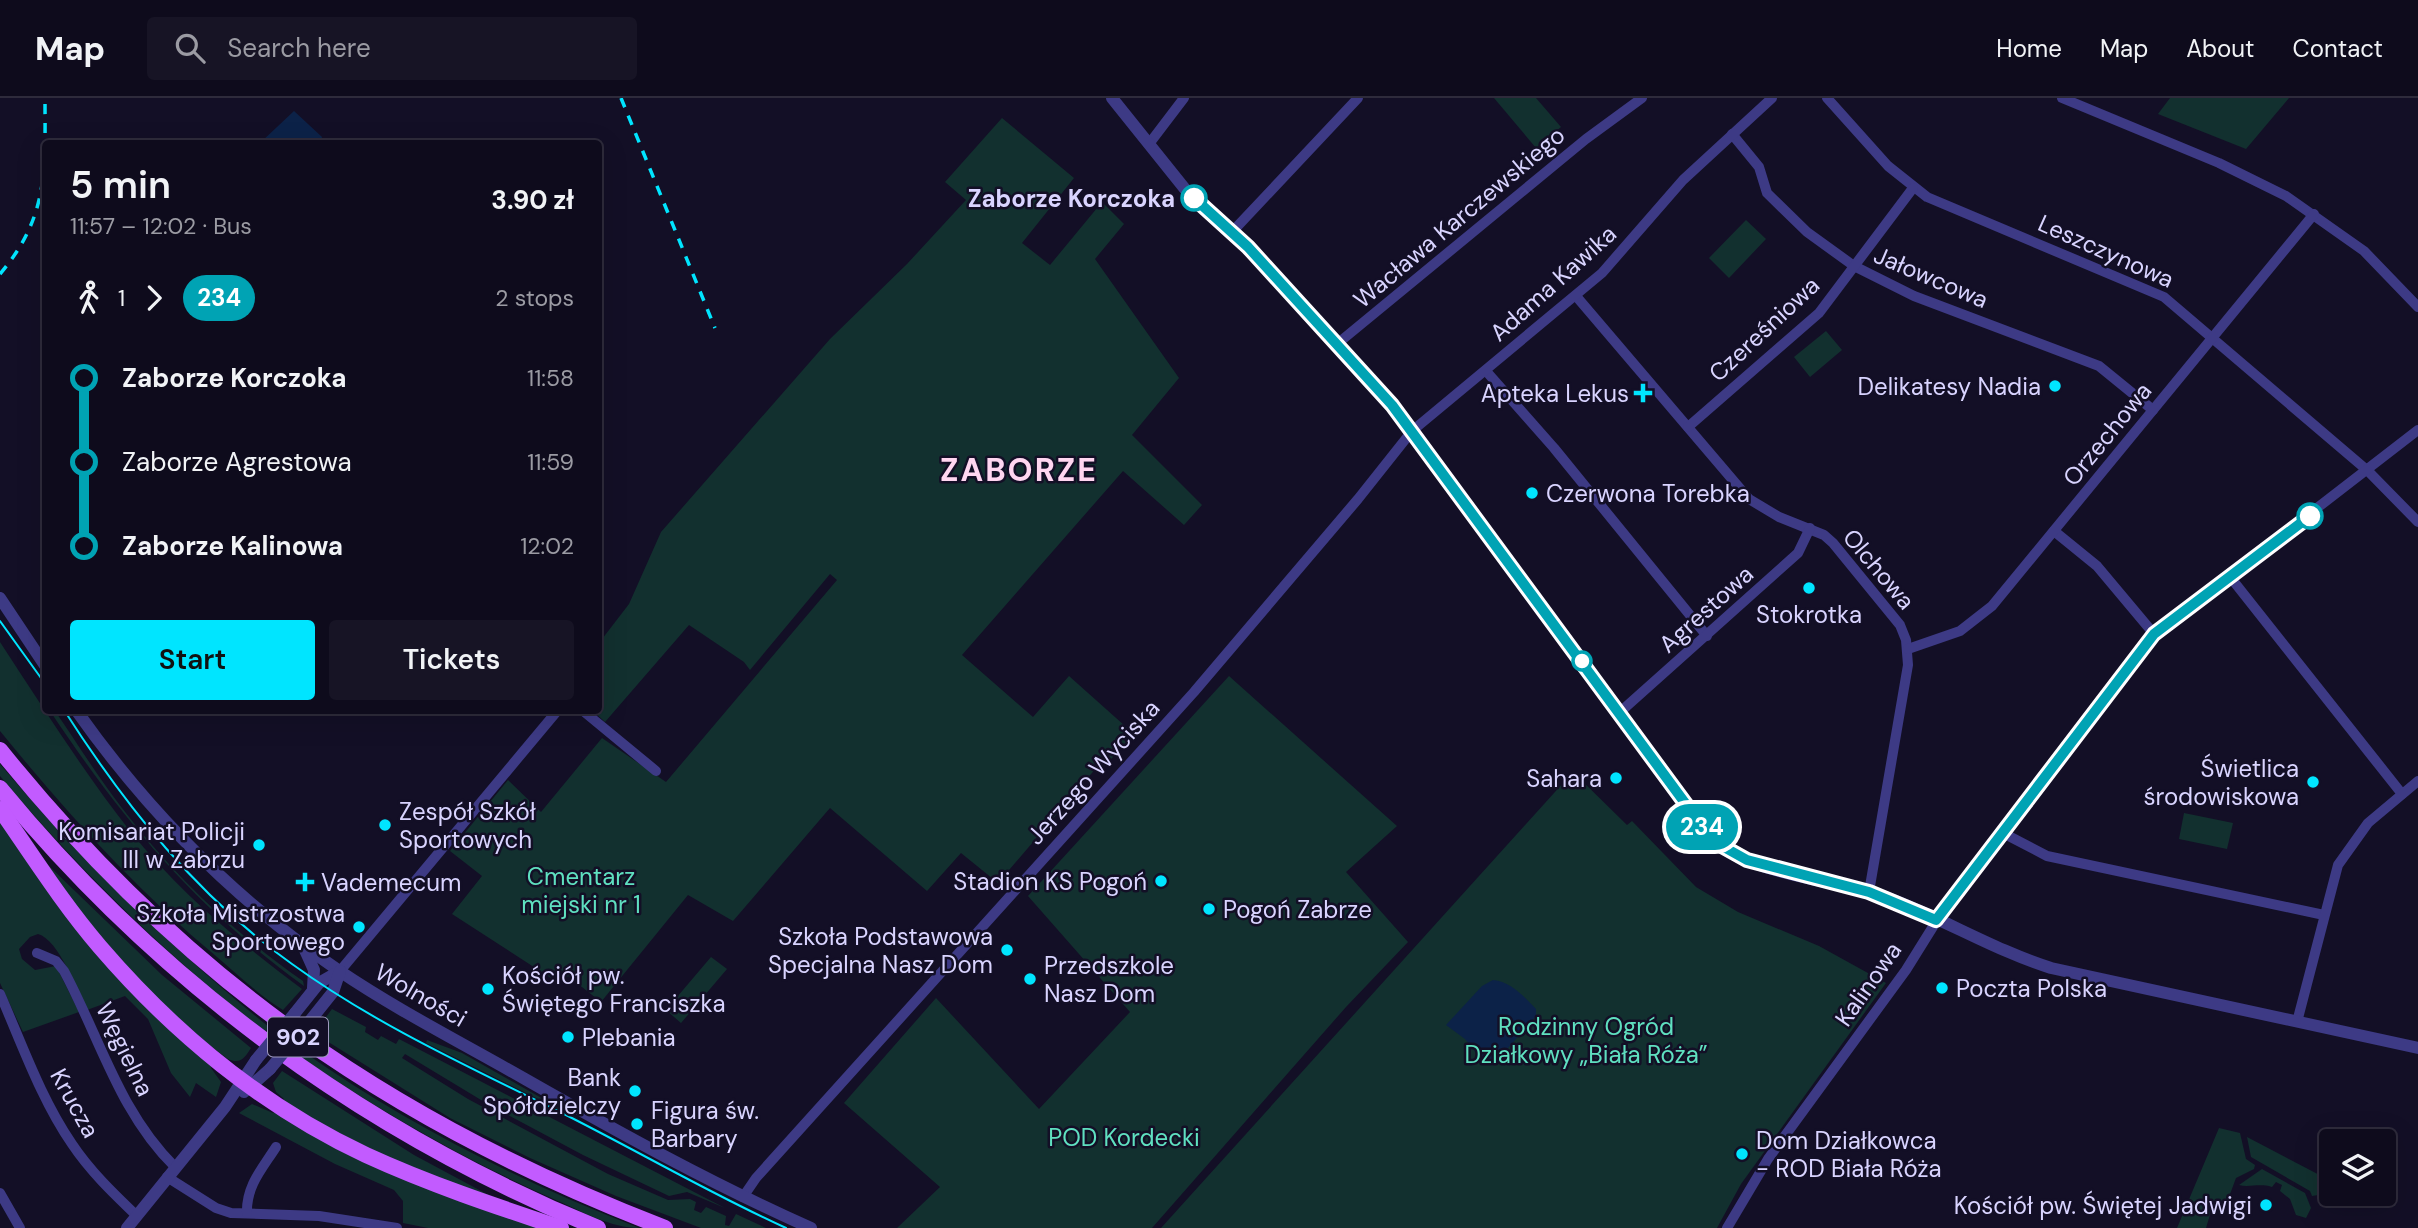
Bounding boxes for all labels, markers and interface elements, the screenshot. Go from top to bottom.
search box [147,17,637,80]
text: Map [35,27,105,70]
icon: search [171,29,209,67]
text: Search here [227,31,371,65]
text: Home [1996,33,2062,64]
text: Map [2100,33,2148,64]
text: About [2186,33,2255,64]
text: Contact [2293,33,2383,64]
street label: Wacława Karczewskiego [1347,119,1571,315]
text: 5 min [70,160,171,210]
text: 3.90 zł [491,183,574,217]
place label: Zaborze Korczoka [968,183,1175,214]
marker: Zaborze Korczoka [1181,185,1207,211]
street label: Leszczynowa [2033,207,2179,295]
text: 11:57 – 12:02 · Bus [70,211,252,241]
street label: Adama Kawika [1483,218,1623,348]
street label: Jałowcowa [1869,239,1993,315]
street label: Czereśniowa [1702,270,1826,388]
icon: walk [70,279,108,317]
icon: forward [135,279,173,317]
text: 234 [197,282,241,313]
text: 1 [118,283,125,313]
text: 2 stops [495,283,574,313]
text: Zaborze Korczoka [122,361,347,395]
text: 11:58 [527,363,574,393]
place label: Delikatesy Nadia [1858,371,2041,402]
street label: Orzechowa [2056,376,2158,492]
place label: Apteka Lekus [1481,378,1629,409]
marker: Delikatesy Nadia [2047,378,2063,394]
marker: Apteka Lekus [1635,385,1651,401]
text: Zaborze Agrestowa [122,445,352,479]
text: 11:59 [527,447,574,477]
district label: ZABORZE [940,449,1098,491]
place label: Czerwona Torebka [1546,478,1750,509]
marker: Czerwona Torebka [1524,485,1540,501]
unlabelled marker [2297,503,2323,529]
street label: Olchowa [1836,522,1922,616]
text: Zaborze Kalinowa [122,529,343,563]
text: 12:02 [520,531,574,561]
street label: Agrestowa [1652,558,1760,660]
marker: Stokrotka [1801,580,1817,596]
place label: Stokrotka [1756,599,1862,630]
button: Start [70,620,315,700]
button: Tickets [329,620,574,700]
unlabelled marker [1572,651,1592,671]
street label: Jerzego Wyciska [1020,693,1166,851]
place label: Świetlica środowiskowa [2143,753,2299,812]
place label: Sahara [1526,763,1602,794]
marker: Sahara [1608,770,1624,786]
marker: Świetlica środowiskowa [2305,774,2321,790]
place label: Zespół Szkół Sportowych [399,796,536,855]
line badge: 234 [1662,804,1742,850]
text: 234 [1680,811,1724,842]
place label: Komisariat Policji III w Zabrzu [58,816,245,875]
marker: Zespół Szkół Sportowych [377,817,393,833]
marker: Komisariat Policji III w Zabrzu [251,837,267,853]
park label: Cmentarz miejski nr 1 [521,861,641,920]
place label: Stadion KS Pogoń [953,866,1147,897]
place label: Vademecum [321,867,461,898]
marker: Vademecum [295,872,315,892]
marker: Stadion KS Pogoń [1153,873,1169,889]
place label: Pogoń Zabrze [1223,894,1372,925]
place label: Szkoła Mistrzostwa Sportowego [136,898,345,957]
marker: Pogoń Zabrze [1201,901,1217,917]
marker: Szkoła Mistrzostwa Sportowego [351,919,367,935]
place label: Szkoła Podstawowa Specjalna Nasz Dom [768,921,993,980]
street label: Kalinowa [1828,936,1908,1032]
marker: Szkoła Podstawowa Specjalna Nasz Dom [999,942,1015,958]
place label: Przedszkole Nasz Dom [1044,950,1174,1009]
street label: Wolności [369,956,473,1034]
place label: Kościół pw. Świętego Franciszka [502,960,726,1019]
marker: Przedszkole Nasz Dom [1022,971,1038,987]
place label: Poczta Polska [1956,973,2107,1004]
marker: Poczta Polska [1934,980,1950,996]
marker: Kościół pw. Świętego Franciszka [480,981,496,997]
street label: Węgielna [89,997,161,1101]
park label: Rodzinny Ogród Działkowy „Biała Róża” [1464,1011,1708,1070]
road number: 902 [268,1018,328,1056]
place label: Plebania [582,1022,676,1053]
marker: Plebania [560,1029,576,1045]
place label: Bank Spółdzielczy [483,1062,621,1121]
street label: Krucza [43,1063,107,1143]
marker: Bank Spółdzielczy [627,1083,643,1099]
place label: Figura św. Barbary [651,1095,759,1154]
marker: Figura św. Barbary [629,1116,645,1132]
park label: POD Kordecki [1048,1122,1200,1153]
place label: Dom Działkowca - ROD Biała Róża [1756,1125,1942,1184]
map controls [2319,1129,2396,1206]
button: layers [2319,1129,2396,1206]
marker: Dom Działkowca - ROD Biała Róża [1734,1146,1750,1162]
place label: Kościół pw. Świętej Jadwigi [1954,1190,2252,1221]
marker: Kościół pw. Świętej Jadwigi [2258,1197,2274,1213]

